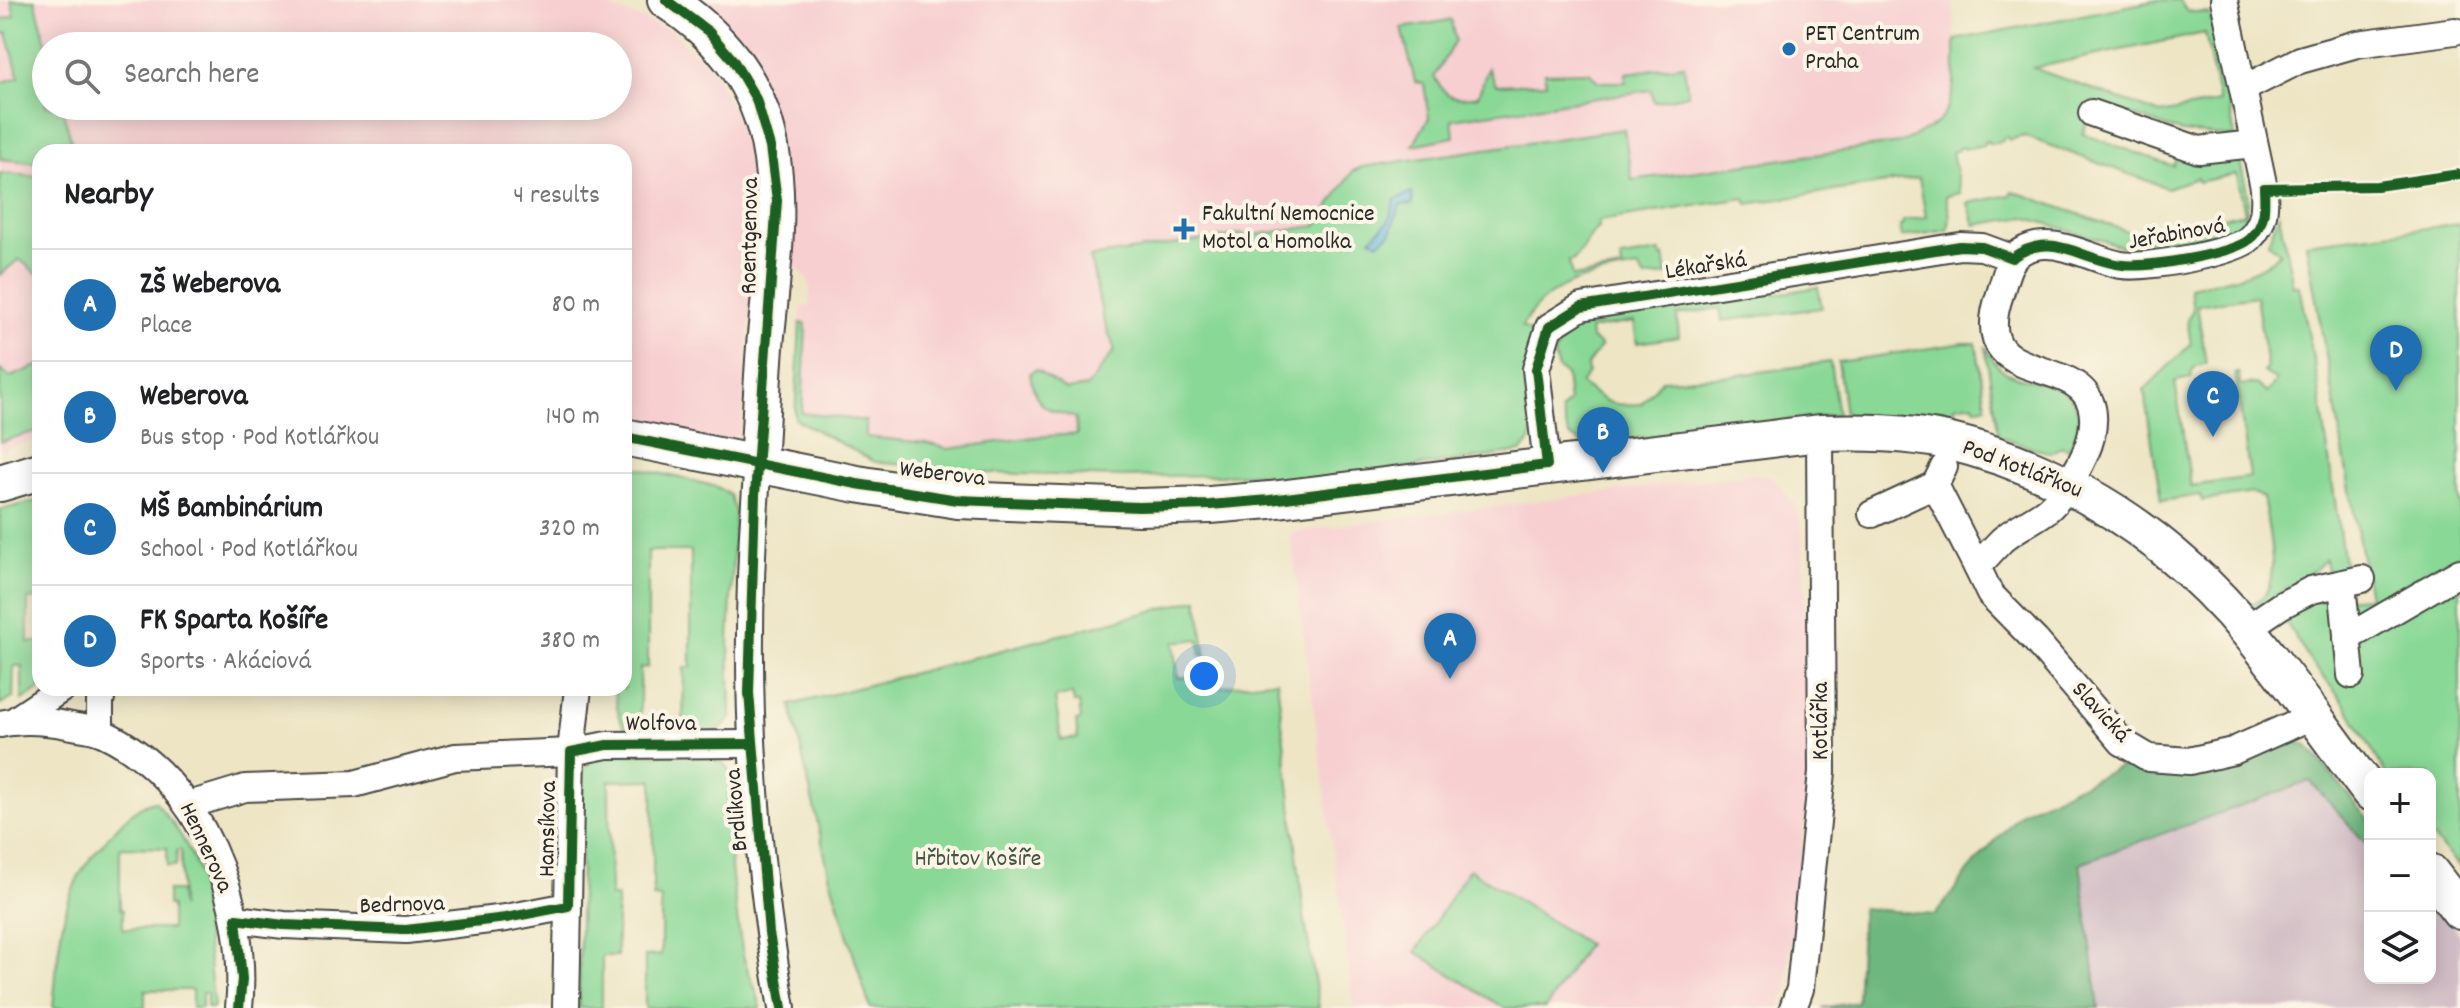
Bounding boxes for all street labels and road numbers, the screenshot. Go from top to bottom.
street label: Roentgenova [733,176,769,295]
street label: Jeřabinová [2126,210,2228,260]
street label: Lékařská [1663,244,1749,290]
street label: Pod Kotlářkou [1957,431,2087,509]
street label: Weberova [897,453,988,497]
street label: Slavická [2063,675,2137,751]
street label: Kotlářka [1805,681,1839,760]
street label: Wolfova [626,708,697,742]
street label: Brdlíkova [717,766,759,853]
street label: Hamsíkova [531,780,567,877]
street label: Hennerova [169,797,241,900]
street label: Bedrnova [359,887,446,924]

